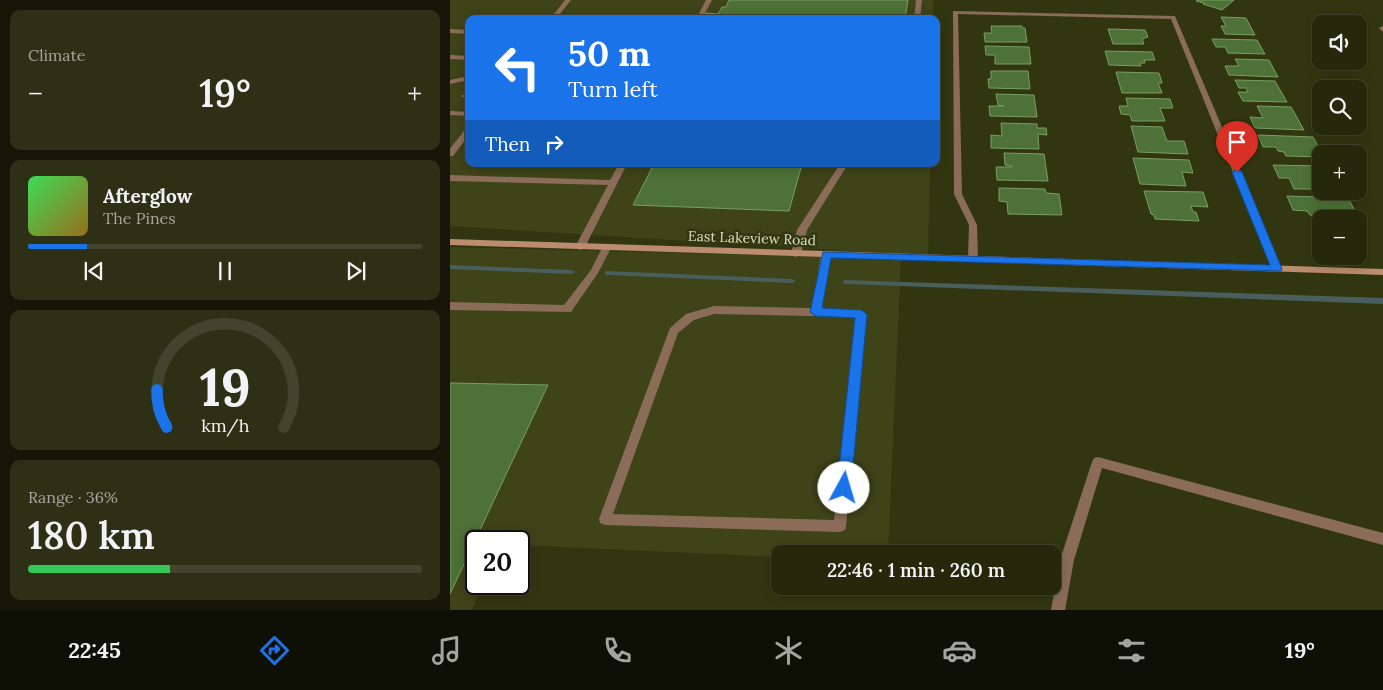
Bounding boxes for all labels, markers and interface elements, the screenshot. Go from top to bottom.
map controls [1312,15,1367,265]
button: sound [1312,15,1367,70]
text: 50 m [568,31,651,76]
icon: left [485,35,550,100]
text: Climate [28,45,85,65]
text: 19° [199,69,251,117]
text: Turn left [568,75,658,103]
text: − [28,76,43,112]
text: + [407,76,422,112]
button: search [1312,80,1367,135]
pin [1216,121,1258,172]
icon: arrive [1223,128,1251,156]
icon: right [540,130,568,158]
text: Then [485,132,530,156]
button: + [1312,145,1367,200]
text: Afterglow [103,184,192,208]
text: The Pines [103,208,176,228]
button: − [1312,210,1367,265]
street label: East Lakeview Road [688,227,816,249]
icon: previous [80,257,108,285]
icon: pause [211,257,239,285]
icon: next [342,257,370,285]
text: 19 [199,354,251,420]
text: km/h [201,414,249,437]
position arrow [817,461,869,513]
text: Range · 36% [28,487,118,507]
text: 180 km [28,511,155,559]
speed limit sign: 20 [465,530,530,595]
text: 22:46 · 1 min · 260 m [827,558,1005,582]
icon: directions [257,633,292,668]
icon: music [429,633,464,668]
icon: phone [600,633,635,668]
icon: climate [771,633,806,668]
icon: car [942,633,977,668]
icon: filters [1114,633,1149,668]
text: 22:45 [68,636,121,664]
text: 19° [1285,636,1315,664]

